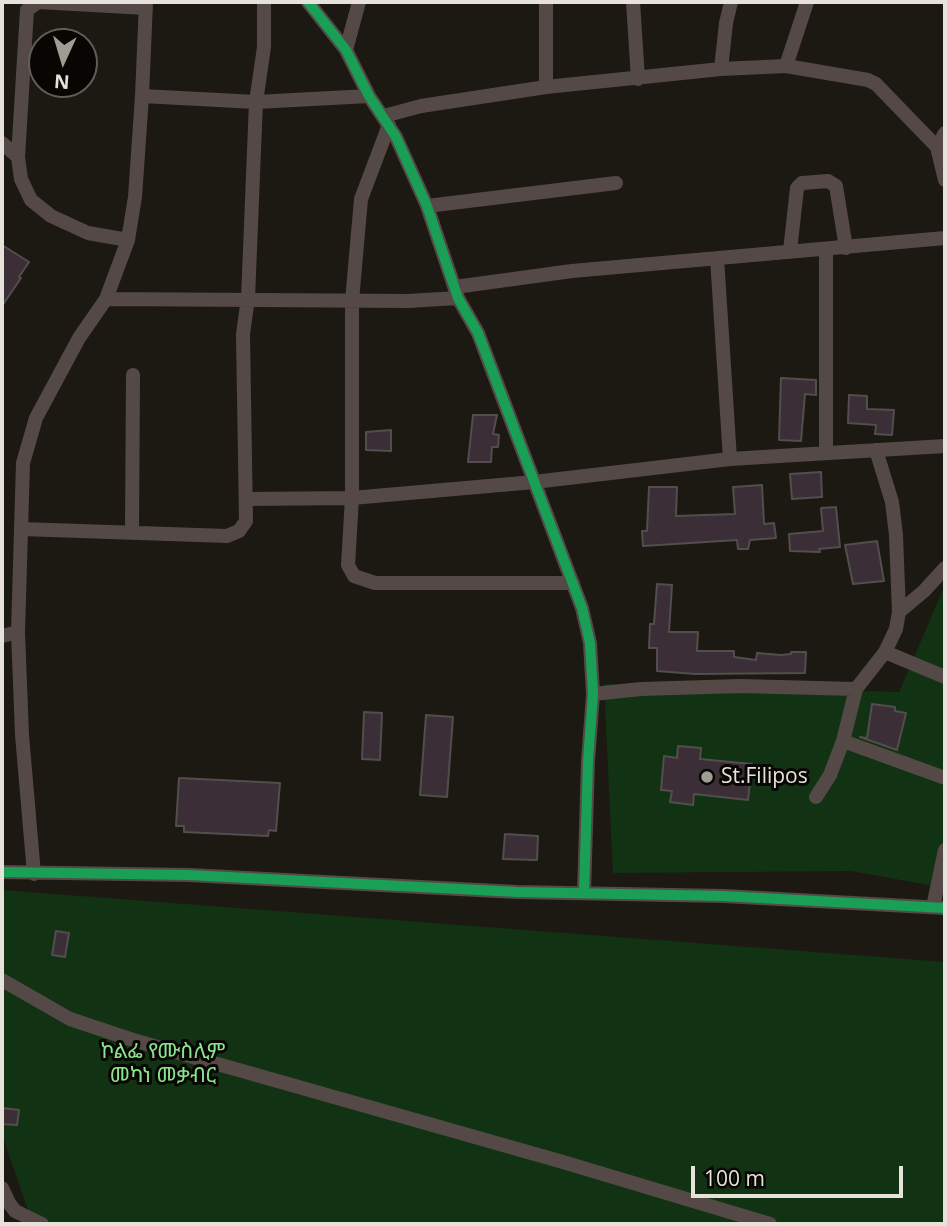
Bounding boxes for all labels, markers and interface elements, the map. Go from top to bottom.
north arrow [28,28,98,98]
text: N [53,68,70,95]
place label: St.Filipos [721,764,808,790]
marker: St.Filipos [699,769,715,785]
park label: ኮልፌ የሙስሊም መካነ መቃብር [101,1039,225,1089]
scale bar [695,1152,907,1196]
text: 100 m [704,1164,765,1192]

